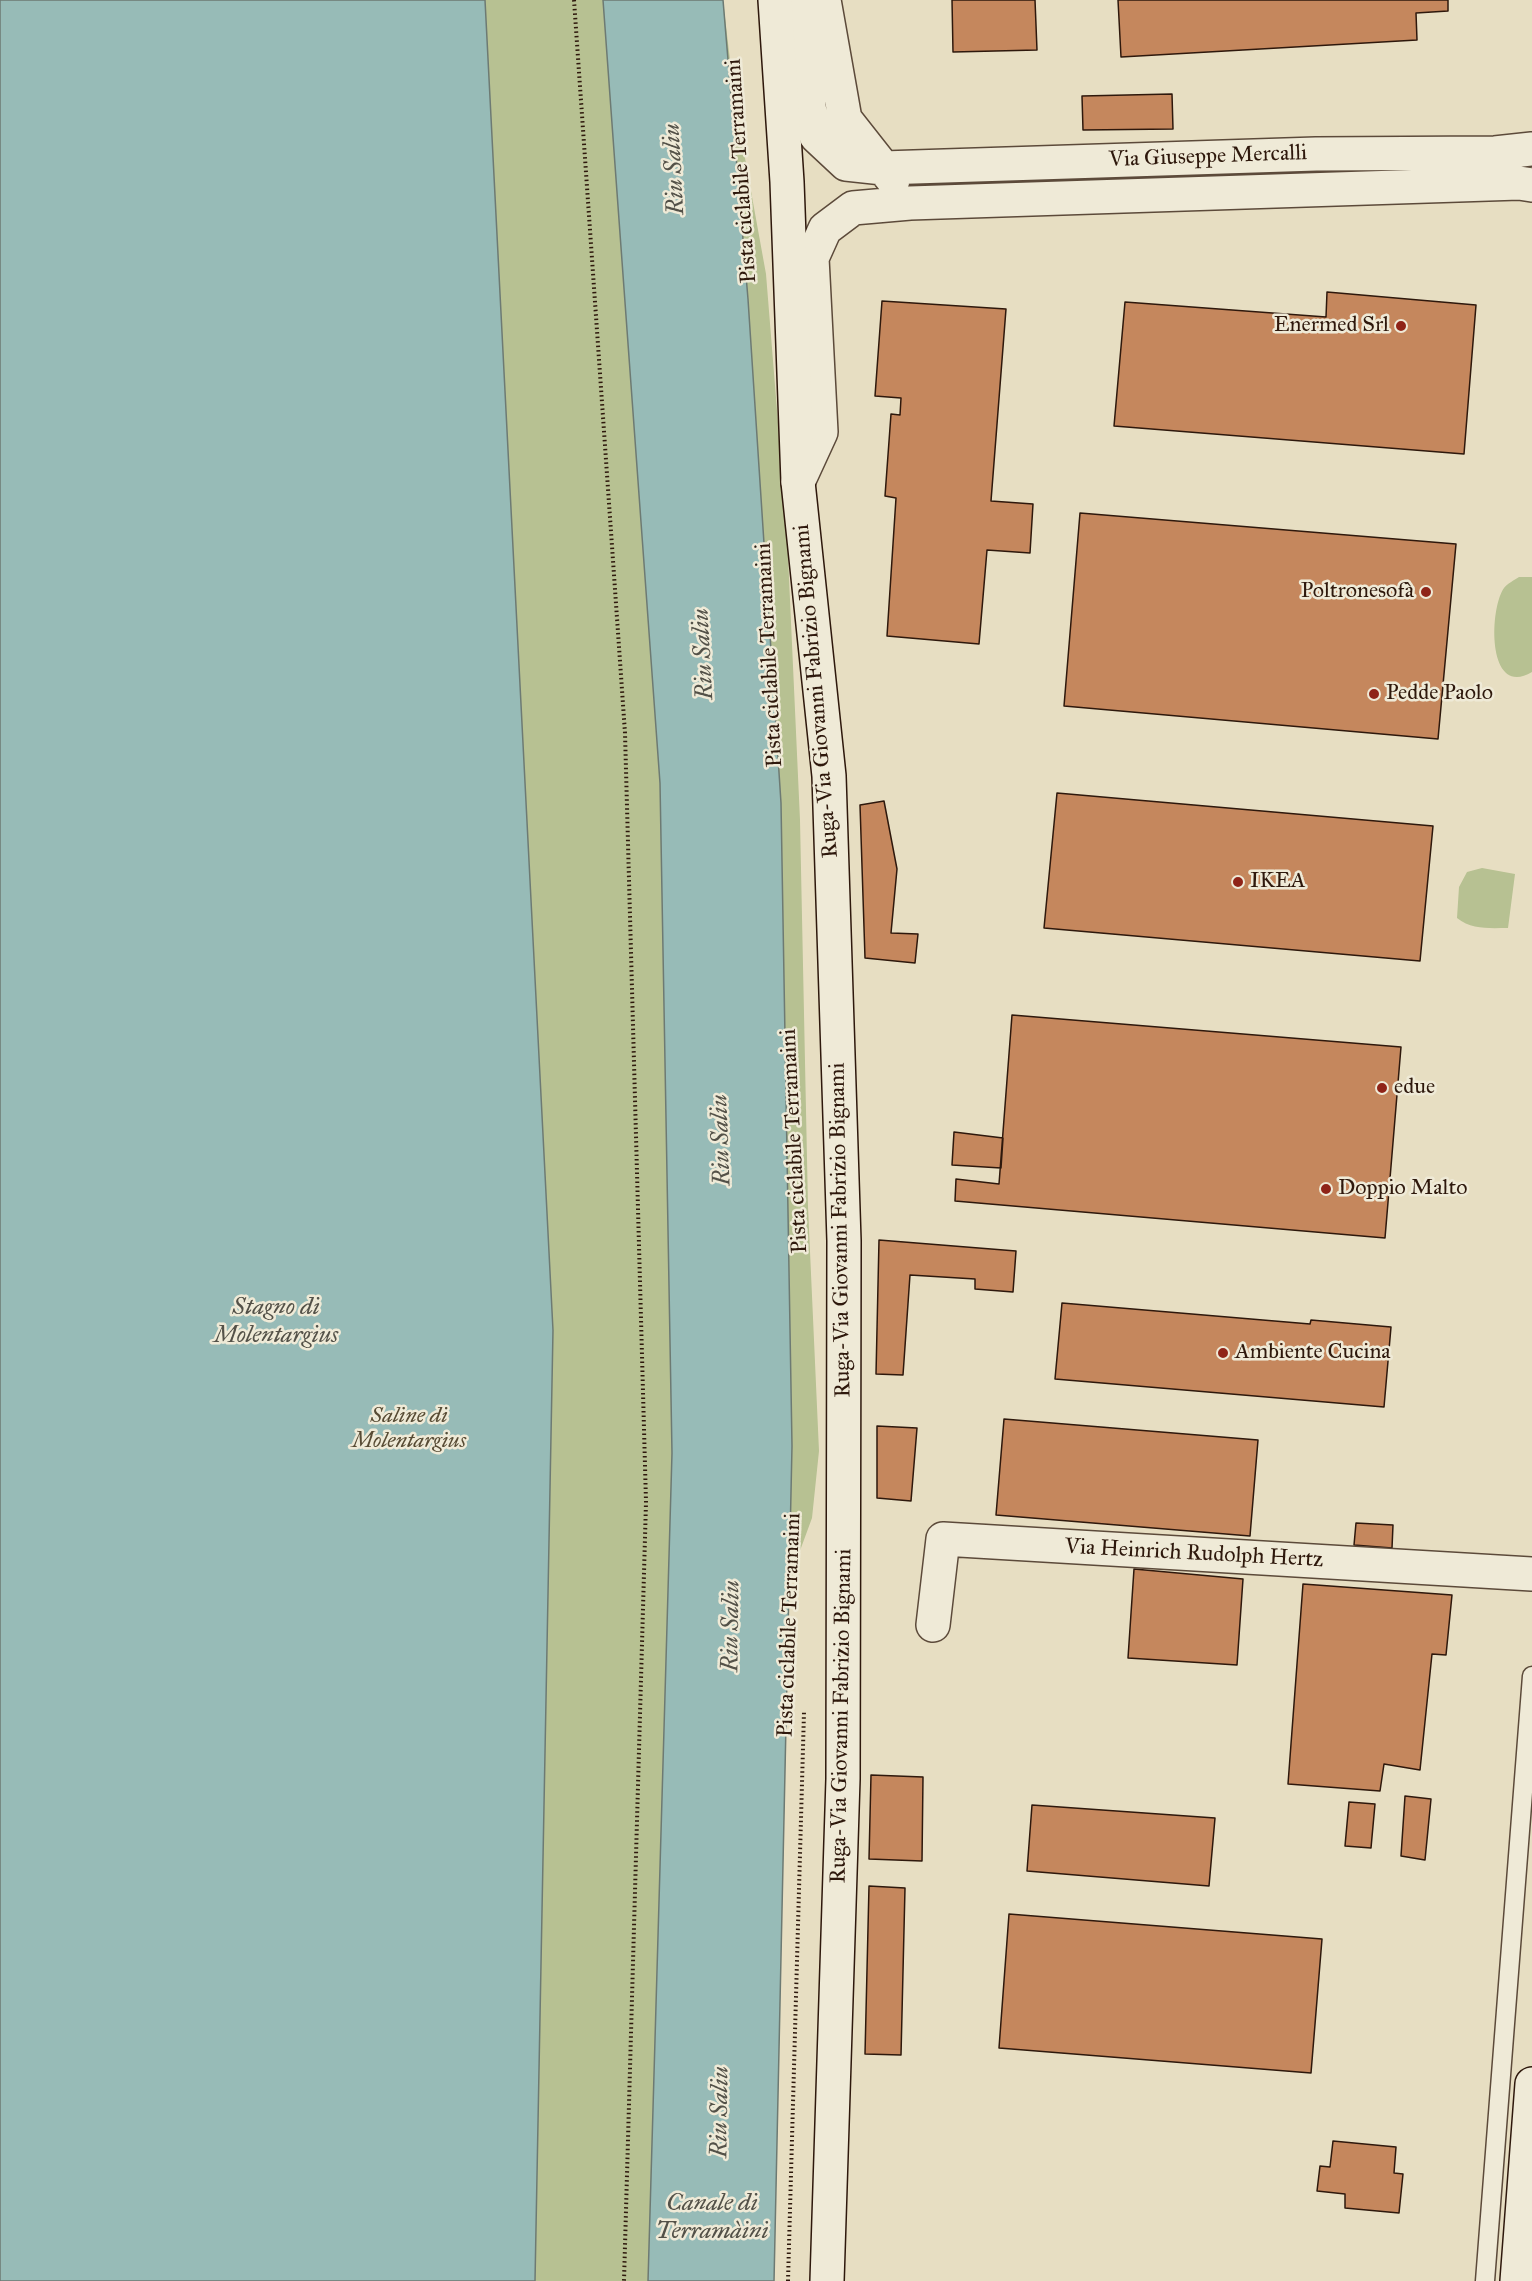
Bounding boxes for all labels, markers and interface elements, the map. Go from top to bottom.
street label: Pista ciclabile Terramaini [721,58,763,284]
water label: Riu Saliu [658,122,692,216]
street label: Via Giuseppe Mercalli [1108,140,1308,174]
place label: Enermed Srl [1274,313,1389,339]
marker: Enermed Srl [1394,319,1408,333]
street label: Ruga-Via Giovanni Fabrizio Bignami [789,523,845,859]
street label: Pista ciclabile Terramaini [751,542,789,768]
place label: Poltronesofà [1301,579,1414,605]
marker: Poltronesofà [1419,585,1433,599]
water label: Riu Saliu [687,607,721,701]
place label: Pedde Paolo [1386,681,1493,707]
marker: Pedde Paolo [1367,687,1381,701]
place label: IKEA [1250,869,1306,895]
marker: IKEA [1231,875,1245,889]
street label: Pista ciclabile Terramaini [776,1028,814,1254]
street label: Ruga-Via Giovanni Fabrizio Bignami [825,1062,857,1398]
place label: edue [1394,1075,1435,1101]
marker: edue [1375,1081,1389,1095]
water label: Riu Saliu [706,1094,738,1186]
place label: Doppio Malto [1338,1176,1467,1202]
marker: Doppio Malto [1319,1182,1333,1196]
water label: Stagno di Molentargius [214,1294,338,1350]
place label: Ambiente Cucina [1235,1340,1391,1366]
marker: Ambiente Cucina [1216,1346,1230,1360]
park label: Saline di Molentargius [352,1404,466,1456]
street label: Pista ciclabile Terramaini [773,1512,807,1738]
street label: Via Heinrich Rudolph Hertz [1064,1534,1324,1574]
street label: Ruga-Via Giovanni Fabrizio Bignami [826,1548,858,1884]
water label: Riu Saliu [717,1580,747,1672]
water label: Riu Saliu [706,2066,736,2158]
water label: Canale di Terramàini [655,2190,769,2246]

